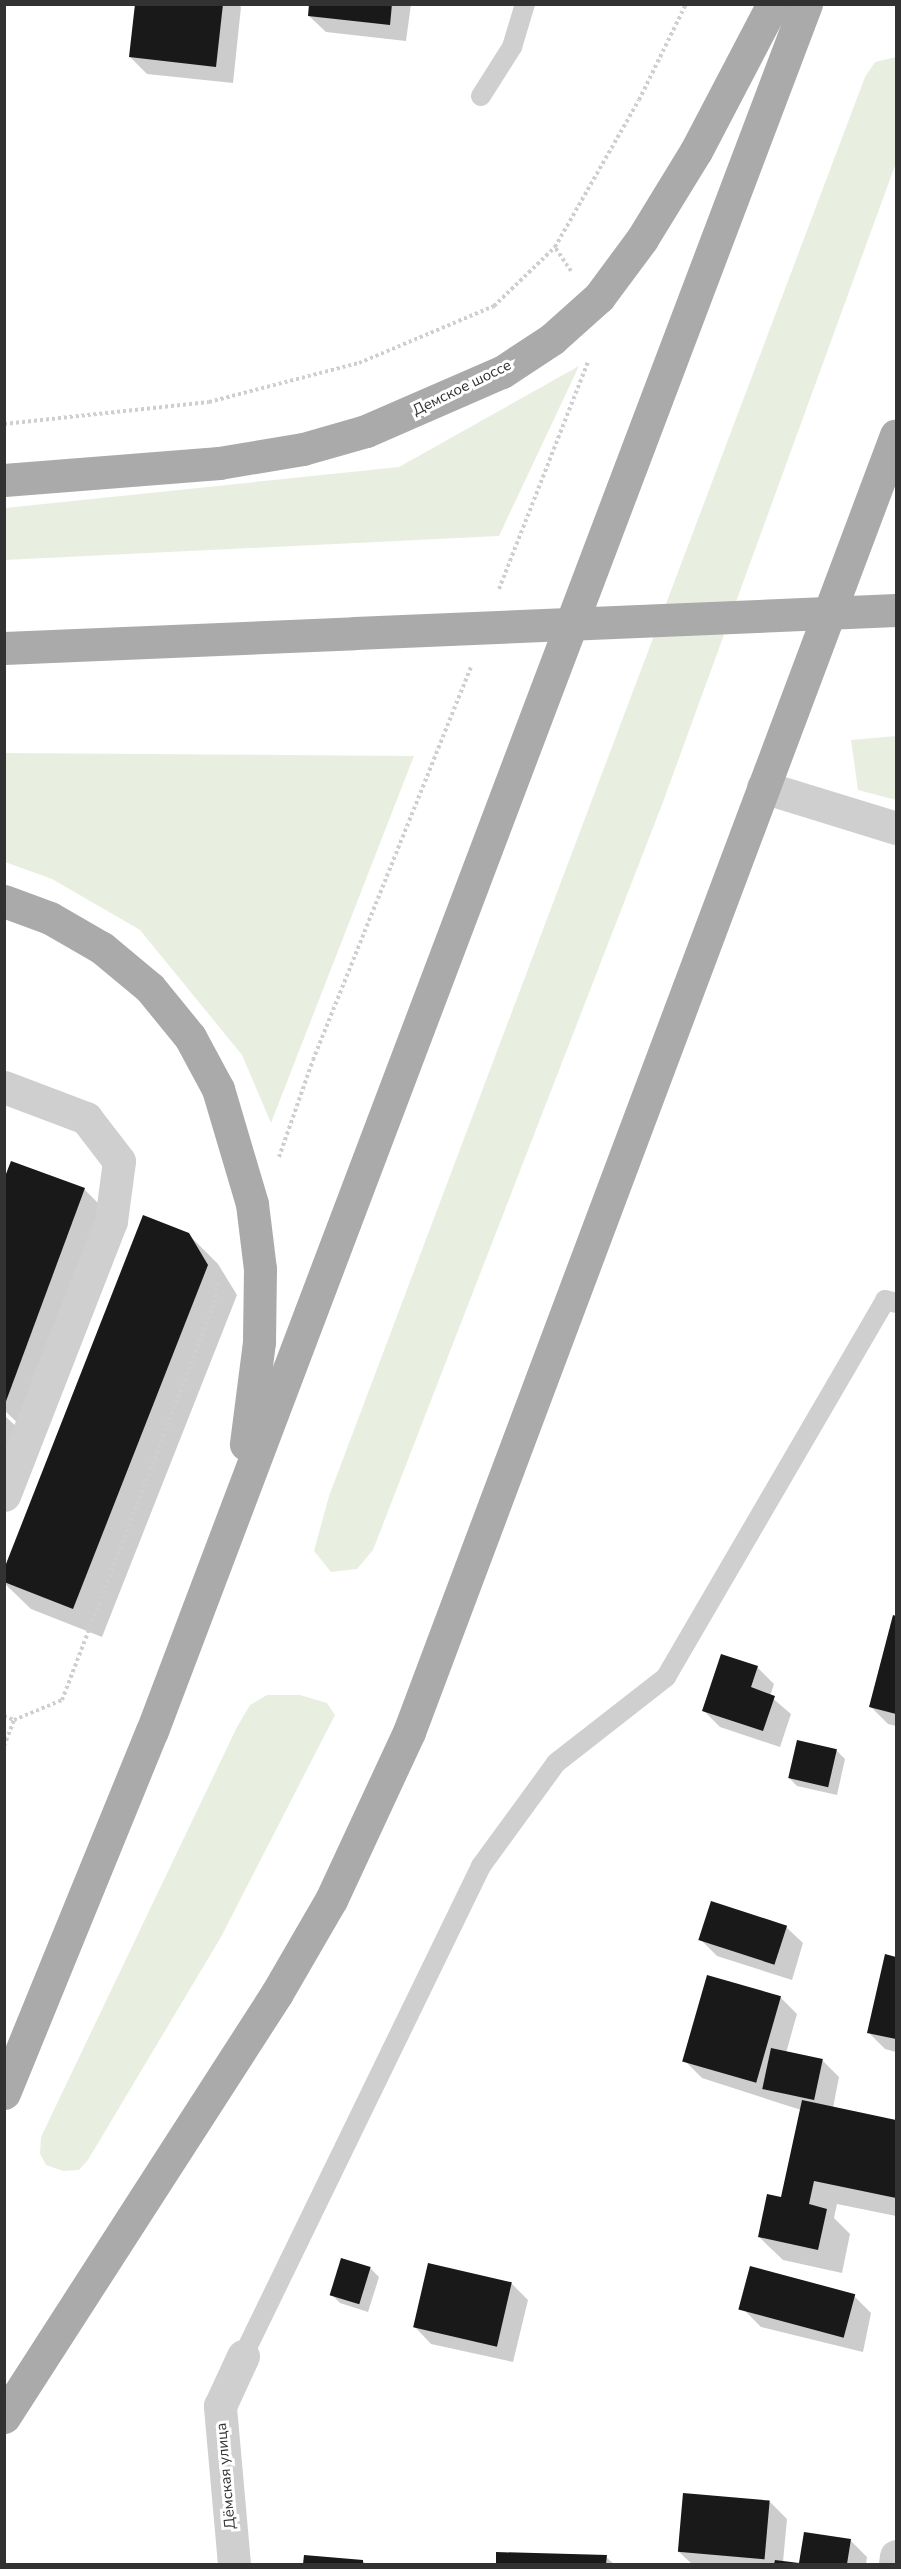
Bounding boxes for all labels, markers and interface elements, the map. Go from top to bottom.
street label: Демское шоссе [410,356,514,420]
street label: Дёмская улица [212,2422,240,2530]

